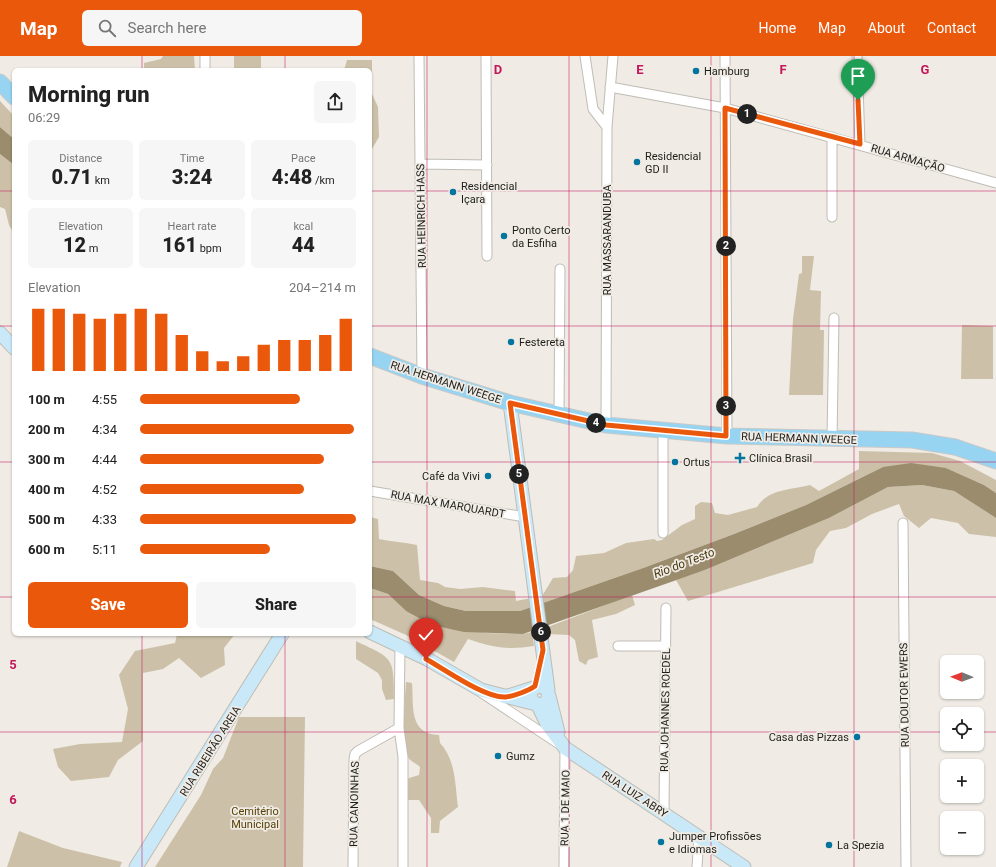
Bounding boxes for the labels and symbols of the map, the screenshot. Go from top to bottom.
pin [841,59,875,100]
text: D [494,62,502,77]
text: E [636,62,644,77]
text: F [779,62,787,77]
text: G [921,62,930,77]
place label: Hamburg [704,65,750,78]
marker: Hamburg [691,66,701,76]
pin: 1 [737,104,757,124]
street label: RUA ARMAÇÃO [869,142,946,175]
place label: Residencial GD II [645,150,701,176]
marker: Residencial GD II [632,157,642,167]
street label: RUA HEINRICH HASS [414,163,429,268]
place label: Residencial Içara [461,180,517,206]
street label: RUA MASSARANDUBA [601,184,614,296]
marker: Residencial Içara [448,187,458,197]
place label: Ponto Certo da Esfiha [512,224,570,250]
marker: Ponto Certo da Esfiha [499,231,509,241]
pin: 2 [716,236,736,256]
place label: Festereta [519,336,565,349]
marker: Festereta [506,337,516,347]
street label: RUA HERMANN WEEGE [389,358,503,407]
pin: 3 [716,396,736,416]
pin: 4 [586,413,606,433]
street label: RUA HERMANN WEEGE [741,430,857,447]
marker: Clínica Brasil [734,452,746,464]
place label: Clínica Brasil [749,452,812,465]
place label: Ortus [683,456,710,469]
marker: Ortus [670,457,680,467]
pin: 5 [509,464,529,484]
place label: Café da Vivi [422,470,480,483]
marker: Café da Vivi [483,471,493,481]
street label: RUA MAX MARQUARDT [390,488,507,521]
water label: Rio do Testo [651,545,717,581]
pin [409,618,443,659]
pin: 6 [531,622,551,642]
street label: RUA DOUTOR EWERS [897,642,912,747]
street label: RUA JOHANNES ROEDEL [658,648,673,772]
north arrow [940,655,984,699]
text: 5 [9,657,17,672]
street label: RUA RIBEIRÃO AREIA [177,703,244,799]
place label: Casa das Pizzas [769,731,849,744]
marker: Casa das Pizzas [852,732,862,742]
place label: Gumz [506,750,535,763]
marker: Gumz [493,751,503,761]
street label: RUA CANOINHAS [347,760,362,847]
street label: RUA LUIZ ABRY [599,768,670,821]
street label: RUA 1 DE MAIO [558,770,573,846]
text: 6 [9,792,17,807]
park label: Cemitério Municipal [231,805,279,831]
place label: Jumper Profissões e Idiomas [669,830,762,856]
marker: Jumper Profissões e Idiomas [656,837,666,847]
place label: La Spezia [837,839,884,852]
marker: La Spezia [824,840,834,850]

